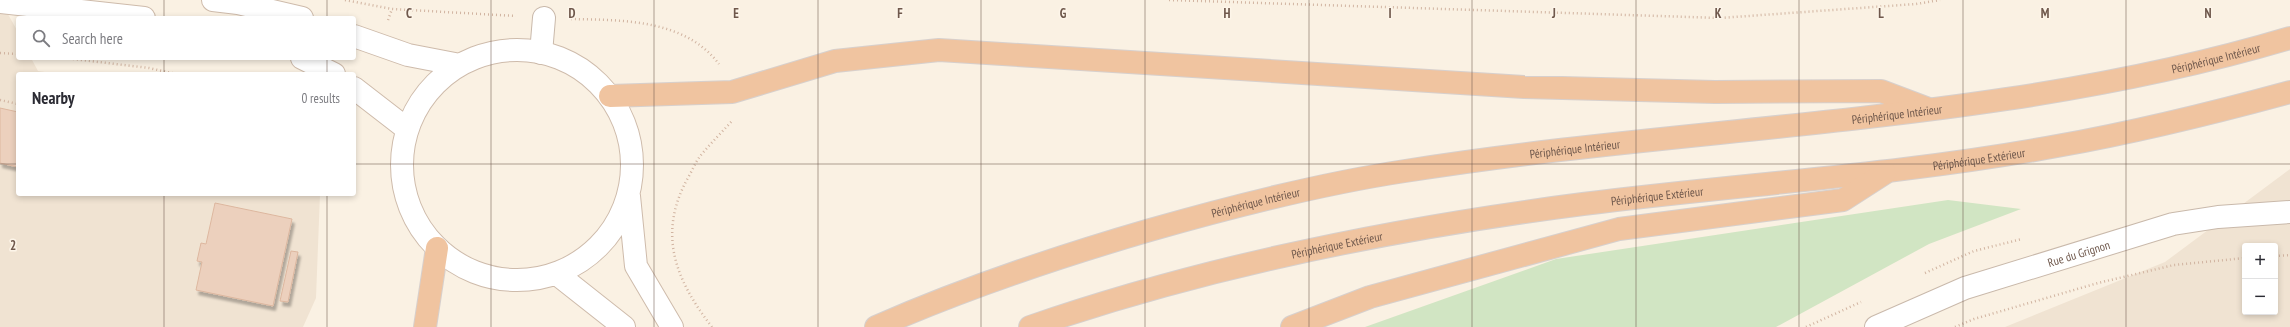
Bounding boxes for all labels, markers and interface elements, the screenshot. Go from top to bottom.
text: C [406,5,412,22]
text: D [569,5,576,22]
text: E [733,5,739,22]
text: F [897,5,903,22]
text: G [1060,5,1067,22]
text: H [1224,5,1231,22]
text: I [1388,5,1392,22]
text: J [1551,5,1556,22]
text: K [1715,5,1722,22]
text: L [1878,5,1884,22]
text: M [2041,5,2050,22]
text: N [2204,5,2212,22]
search box [16,16,356,60]
icon: search [30,27,52,49]
text: Search here [62,29,123,48]
street label: Périphérique Intérieur [2170,39,2262,76]
text: Nearby [32,87,75,109]
text: 0 results [301,90,340,107]
street label: Périphérique Intérieur [1851,101,1944,126]
street label: Périphérique Intérieur [1529,136,1621,161]
street label: Périphérique Extérieur [1932,144,2027,173]
street label: Périphérique Extérieur [1610,183,1705,208]
street label: Périphérique Intérieur [1209,184,1302,220]
street label: Périphérique Extérieur [1290,228,1385,261]
street label: Rue du Grignon [2046,236,2111,270]
text: 2 [10,237,16,254]
map controls [2242,243,2278,315]
button: + [2242,243,2278,279]
button: − [2242,279,2278,315]

